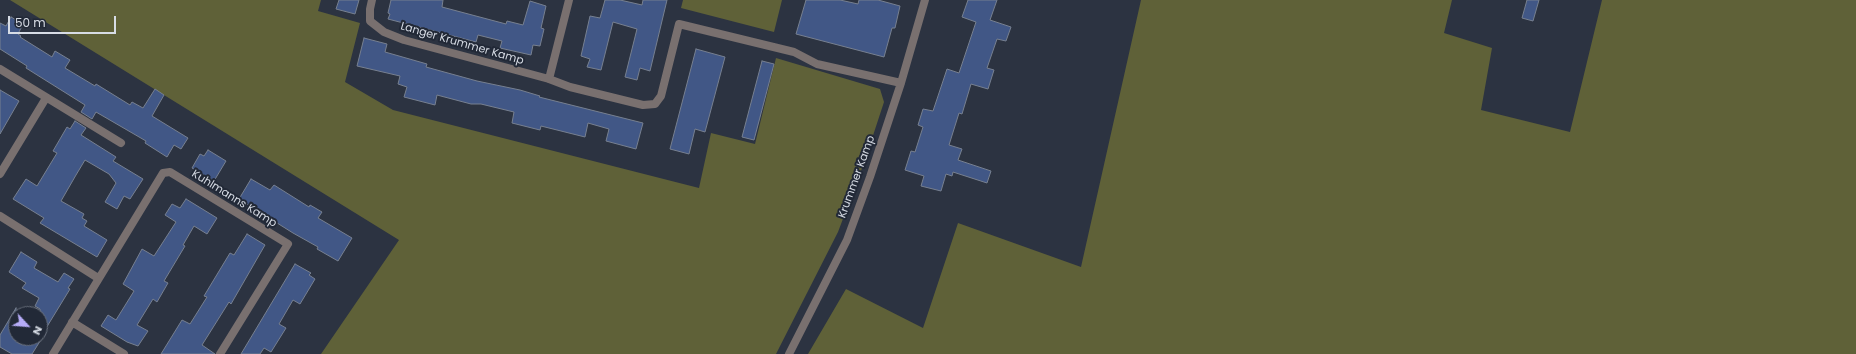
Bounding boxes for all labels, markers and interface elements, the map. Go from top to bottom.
scale bar [10,8,118,34]
text: 50 m [15,14,46,31]
street label: Langer Krummer Kamp [399,20,525,68]
street label: Krummer Kamp [836,134,878,220]
street label: Kuhlmanns Kamp [189,168,279,230]
north arrow [8,306,48,346]
text: N [29,324,47,338]

